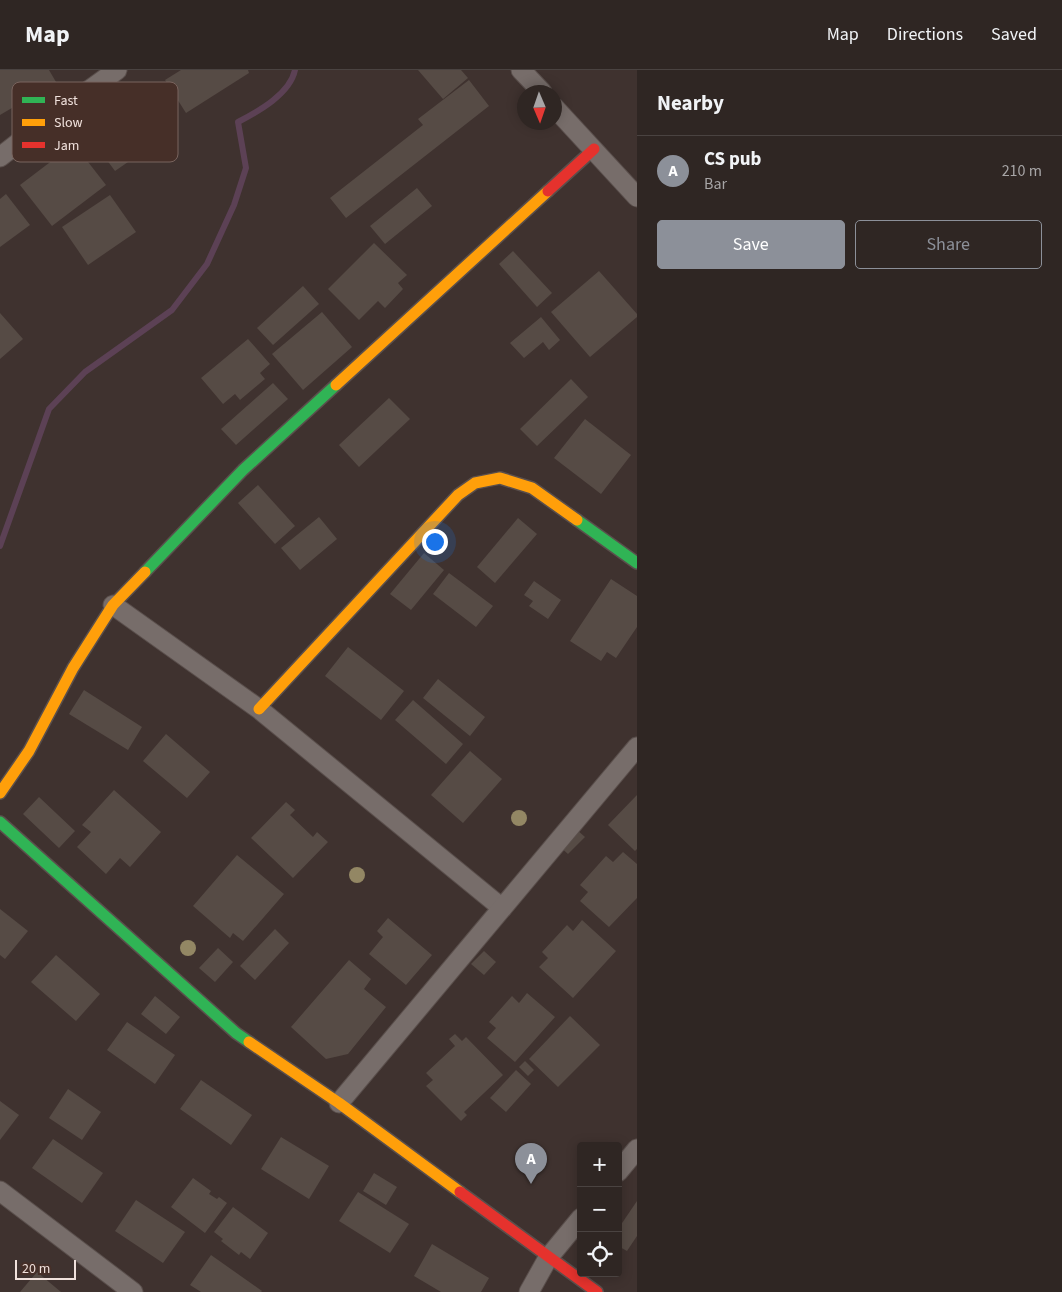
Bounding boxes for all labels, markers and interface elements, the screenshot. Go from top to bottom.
text: Map [25,17,70,52]
text: Map [827,22,859,47]
text: Directions [887,22,963,47]
text: Saved [991,22,1037,47]
legend [12,82,178,162]
north arrow [517,85,562,130]
text: Nearby [657,88,724,118]
text: Fast [54,91,78,111]
text: Slow [54,113,83,133]
text: Jam [54,136,79,156]
text: CS pub [704,146,761,173]
text: A [668,160,678,182]
text: 210 m [1002,160,1042,182]
text: Bar [704,173,727,195]
button: Save [657,220,845,269]
button: Share [855,220,1042,269]
your location [422,529,448,555]
map controls [577,1142,622,1277]
button: + [577,1142,622,1187]
pin: A [515,1143,547,1184]
button: − [577,1187,622,1232]
button: locate [577,1232,622,1277]
scale bar [15,1257,76,1280]
text: 20 m [22,1259,50,1279]

